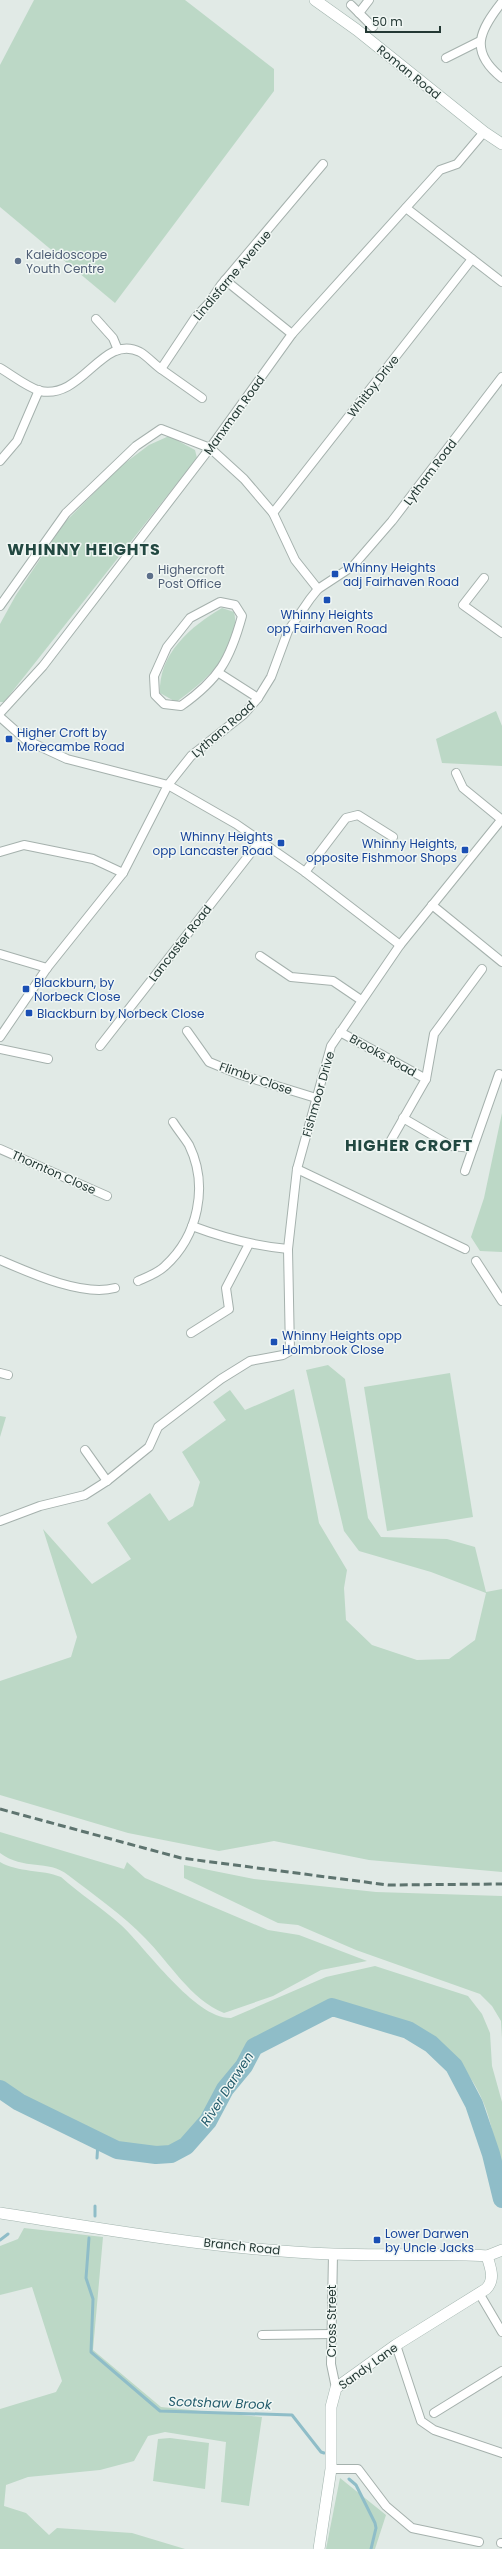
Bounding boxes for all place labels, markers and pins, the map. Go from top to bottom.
place label: Kaleidoscope Youth Centre [26,246,107,277]
marker: Kaleidoscope Youth Centre [13,256,23,266]
place label: Whinny Heights adj Fairhaven Road [343,559,459,590]
place label: Highercroft Post Office [158,561,225,592]
marker: Whinny Heights adj Fairhaven Road [330,569,340,579]
marker: Highercroft Post Office [145,571,155,581]
marker: Whinny Heights opp Fairhaven Road [322,595,332,605]
place label: Whinny Heights opp Fairhaven Road [267,606,387,637]
place label: Higher Croft by Morecambe Road [17,724,125,755]
marker: Higher Croft by Morecambe Road [4,734,14,744]
place label: Whinny Heights opp Lancaster Road [153,828,273,859]
place label: Whinny Heights, opposite Fishmoor Shops [306,835,458,866]
marker: Whinny Heights opp Lancaster Road [276,838,286,848]
marker: Whinny Heights, opposite Fishmoor Shops [460,845,470,855]
place label: Blackburn, by Norbeck Close [34,974,120,1005]
marker: Blackburn, by Norbeck Close [21,984,31,994]
place label: Blackburn by Norbeck Close [37,1005,205,1022]
marker: Blackburn by Norbeck Close [24,1008,34,1018]
place label: Whinny Heights opp Holmbrook Close [282,1327,402,1358]
marker: Whinny Heights opp Holmbrook Close [269,1337,279,1347]
place label: Lower Darwen by Uncle Jacks [385,2225,474,2256]
marker: Lower Darwen by Uncle Jacks [372,2235,382,2245]

